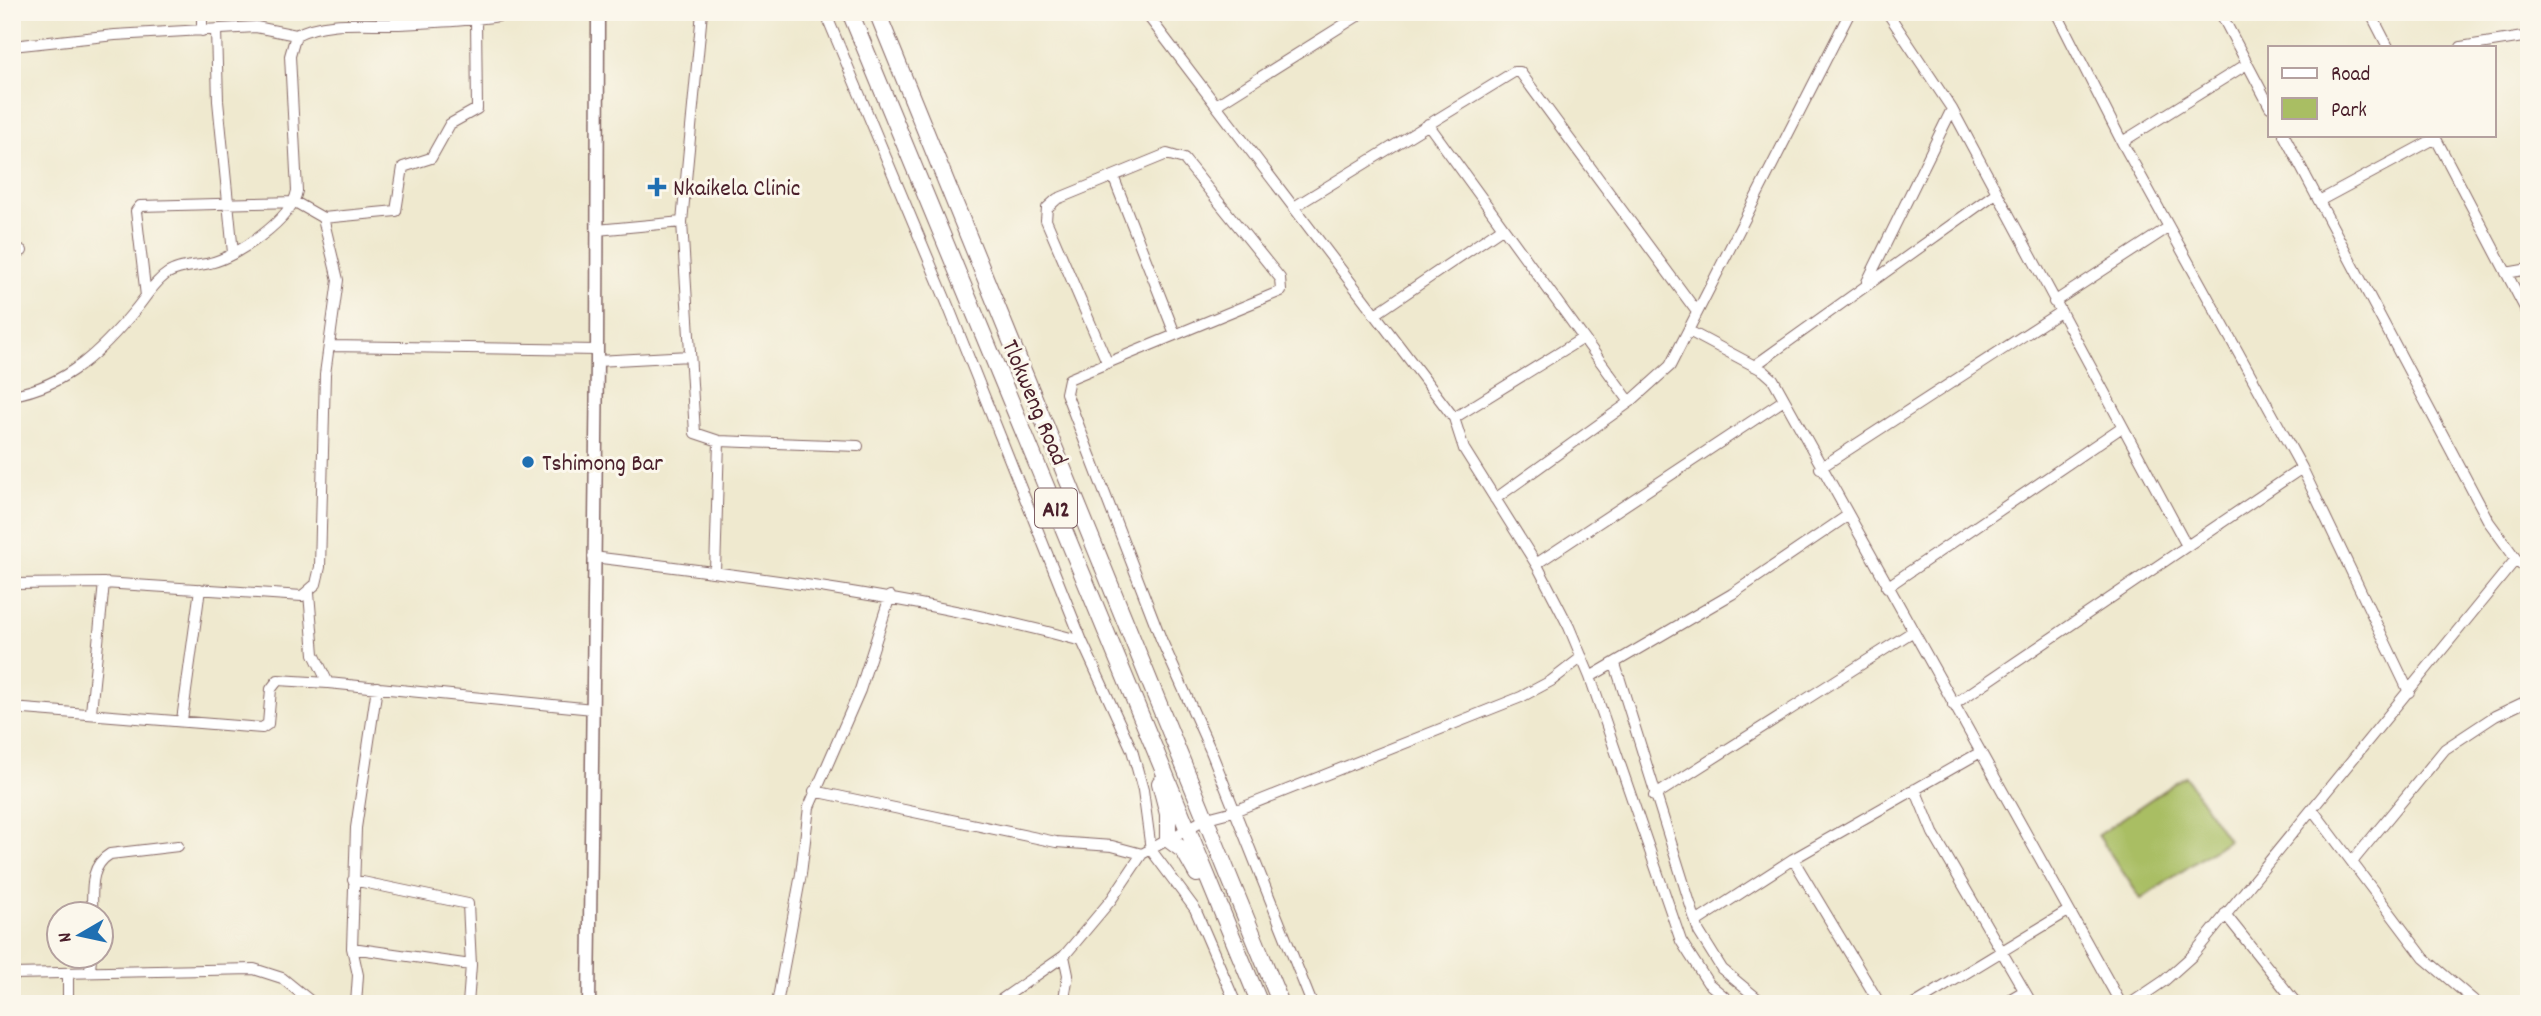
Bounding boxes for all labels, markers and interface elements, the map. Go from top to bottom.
legend [2268,46,2496,136]
text: Road [2331,61,2370,91]
text: Park [2331,97,2367,127]
place label: Nkaikela Clinic [673,173,800,207]
marker: Nkaikela Clinic [647,177,667,197]
street label: Tlokweng Road [991,335,1075,471]
place label: Tshimong Bar [542,448,663,482]
marker: Tshimong Bar [520,454,536,470]
road number: A12 [1035,488,1077,528]
north arrow [46,900,116,970]
text: N [53,930,81,944]

